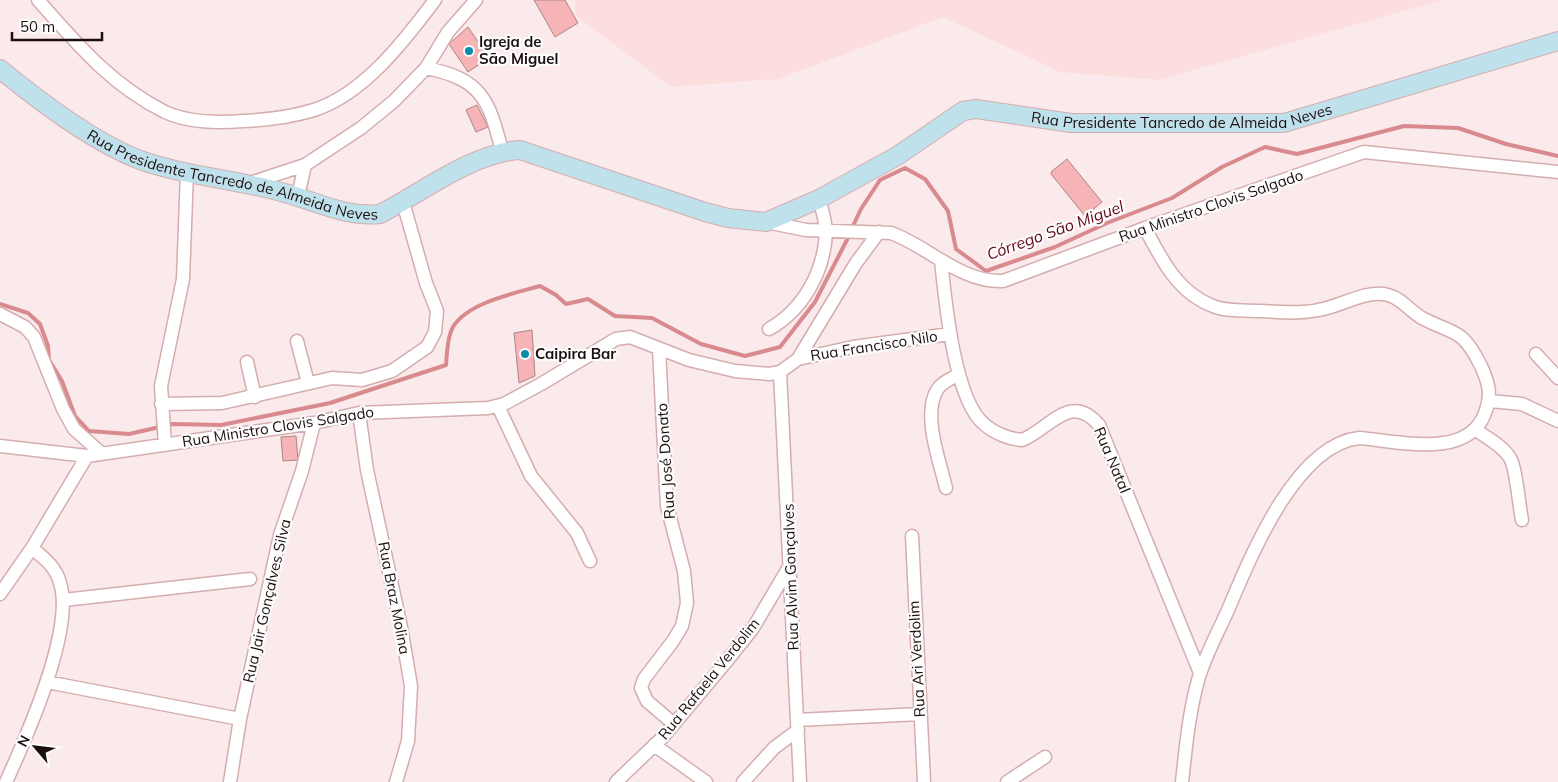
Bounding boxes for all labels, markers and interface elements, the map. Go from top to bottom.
scale bar [12,10,102,42]
text: 50 m [20,17,55,36]
place label: Igreja de São Miguel [479,32,558,68]
marker: Igreja de São Miguel [463,45,475,57]
street label: Rua Presidente Tancredo de Almeida Neves [1030,99,1334,132]
street label: Rua Presidente Tancredo de Almeida Neves [84,125,378,224]
street label: Rua Ministro Clovis Salgado [1116,165,1306,246]
water label: Córrego São Miguel [984,196,1126,264]
street label: Rua Francisco Nilo [809,326,939,365]
place label: Caipira Bar [535,344,616,363]
marker: Caipira Bar [519,348,531,360]
street label: Rua Ministro Clovis Salgado [181,402,375,451]
street label: Rua José Donato [652,402,679,520]
street label: Rua Natal [1090,424,1135,496]
street label: Rua Alvim Gonçalves [778,503,803,651]
street label: Rua Jair Gonçalves Silva [238,517,295,685]
street label: Rua Braz Molina [374,540,415,656]
street label: Rua Ari Verdolim [904,600,929,718]
street label: Rua Rafaela Verdolim [654,614,763,743]
north arrow [10,722,60,772]
text: N [13,732,34,750]

